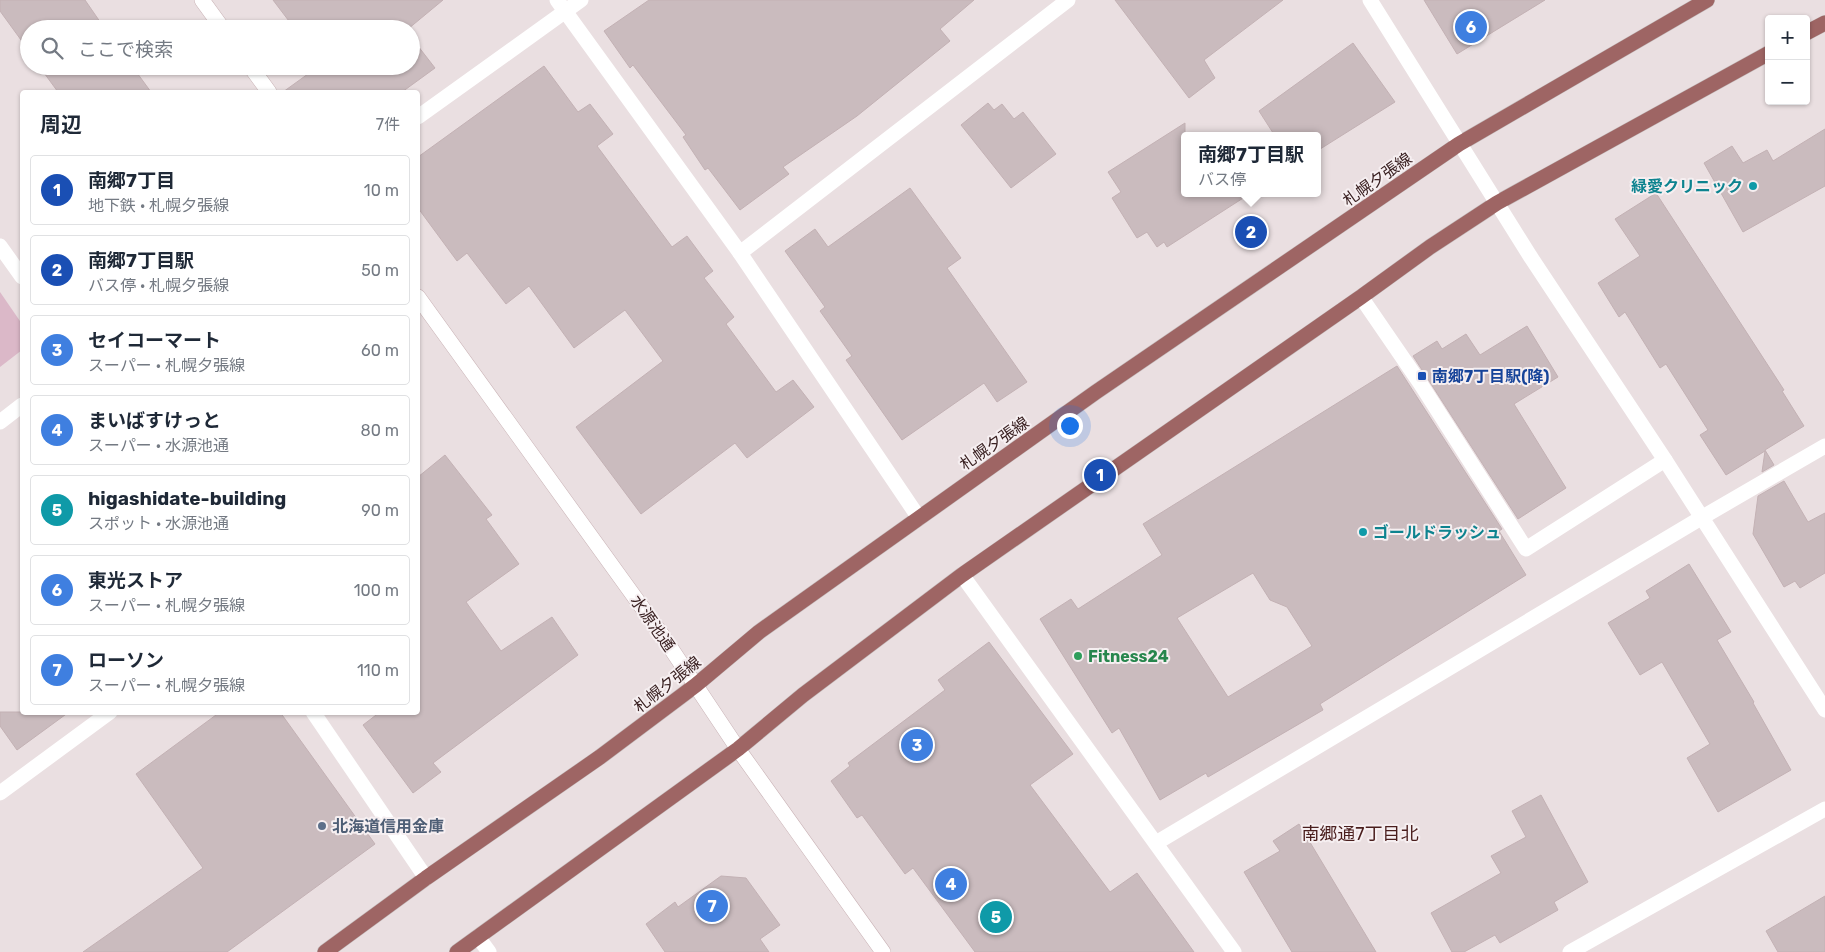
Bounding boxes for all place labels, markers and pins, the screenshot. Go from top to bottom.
pin: 6 [1455,8,1487,46]
place label: 緑愛クリニック [1631,177,1743,196]
marker: 緑愛クリニック [1747,180,1759,192]
pin: 2 [1235,213,1267,251]
place label: 南郷7丁目駅(降) [1432,367,1549,386]
marker: 南郷7丁目駅(降) [1416,370,1428,382]
pin: 1 [1084,456,1116,494]
place label: ゴールドラッシュ [1373,523,1501,542]
marker: ゴールドラッシュ [1357,526,1369,538]
place label: Fitness24 [1088,647,1169,666]
marker: Fitness24 [1072,650,1084,662]
pin: 3 [901,726,933,764]
place label: 北海道信用金庫 [332,817,444,836]
marker: 北海道信用金庫 [316,820,328,832]
pin: 4 [935,865,967,903]
pin: 7 [696,887,728,925]
pin: 5 [980,898,1012,936]

